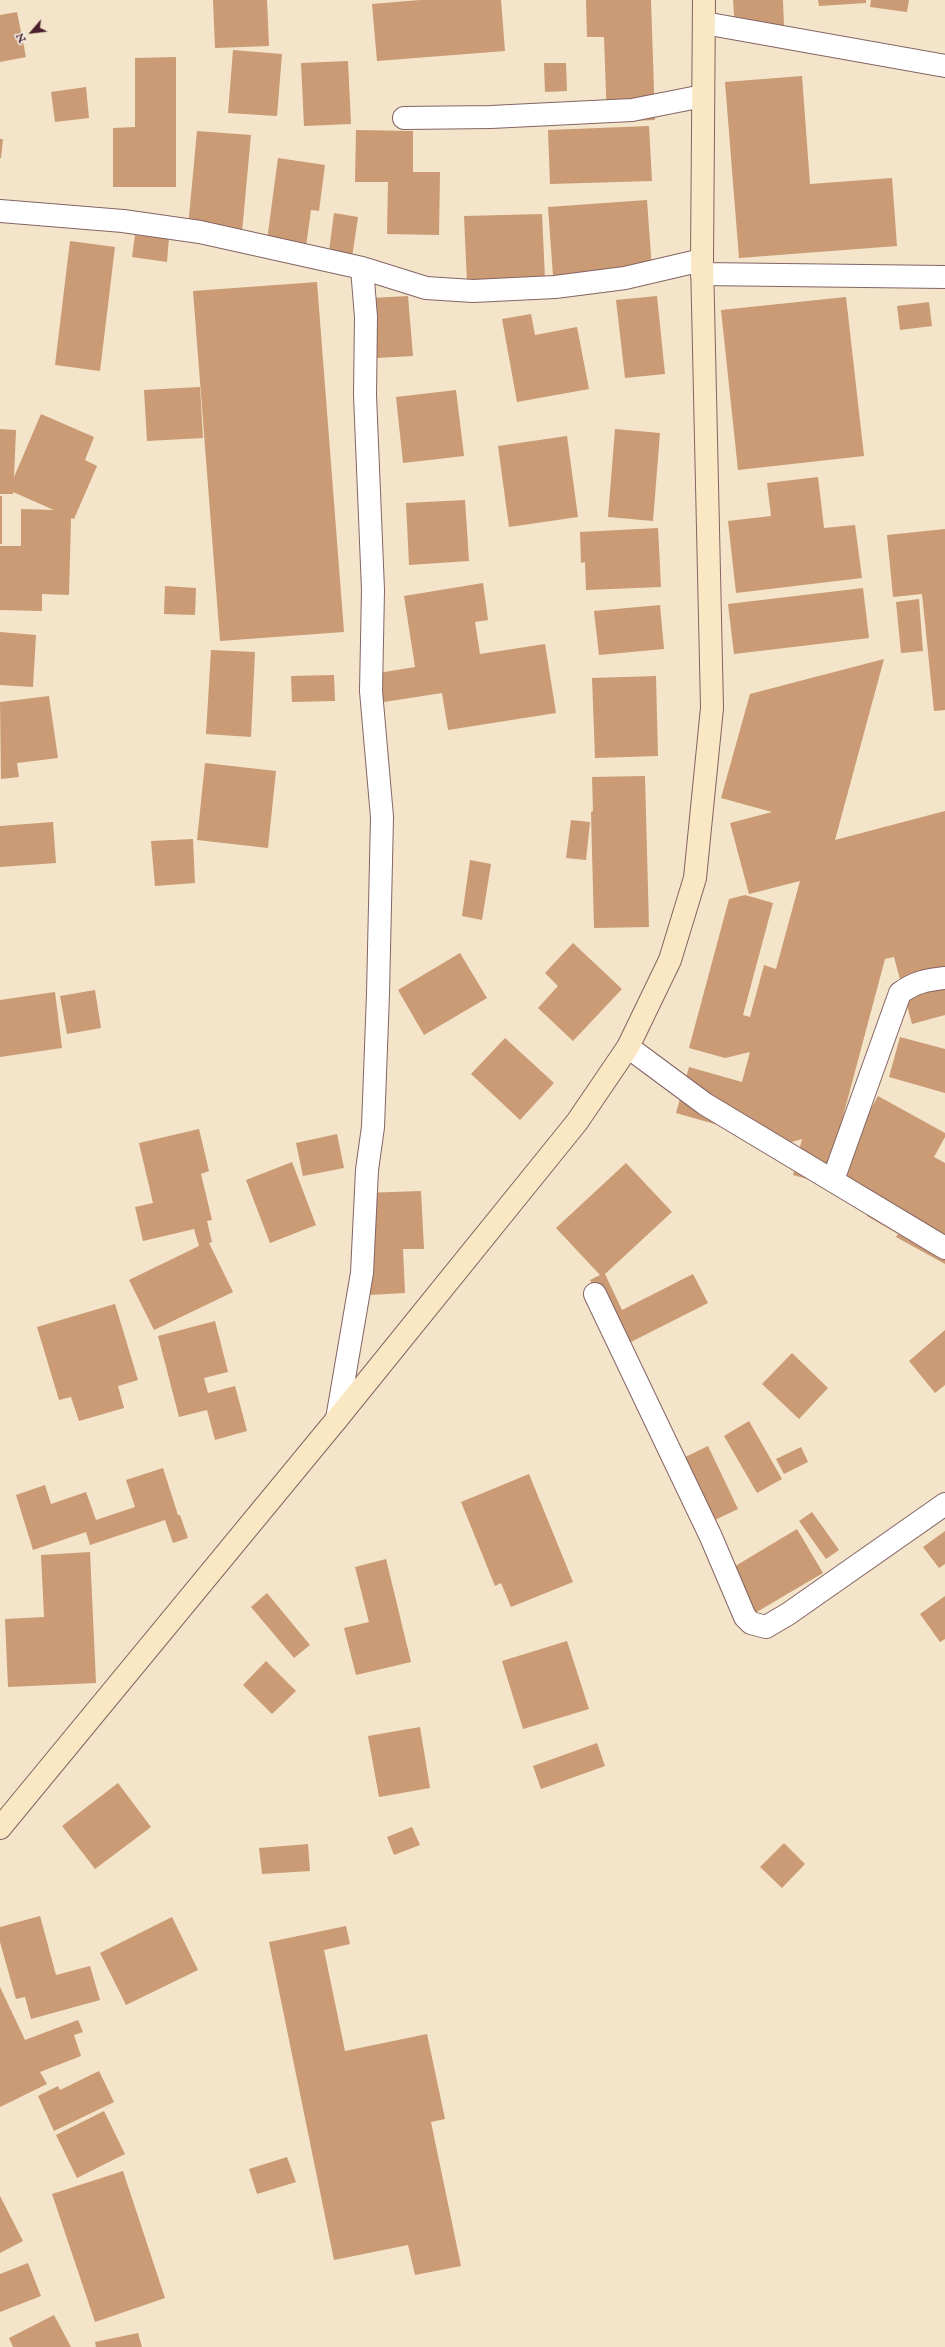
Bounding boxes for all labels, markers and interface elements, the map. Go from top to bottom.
north arrow [12,12,52,52]
text: N [13,30,30,45]

